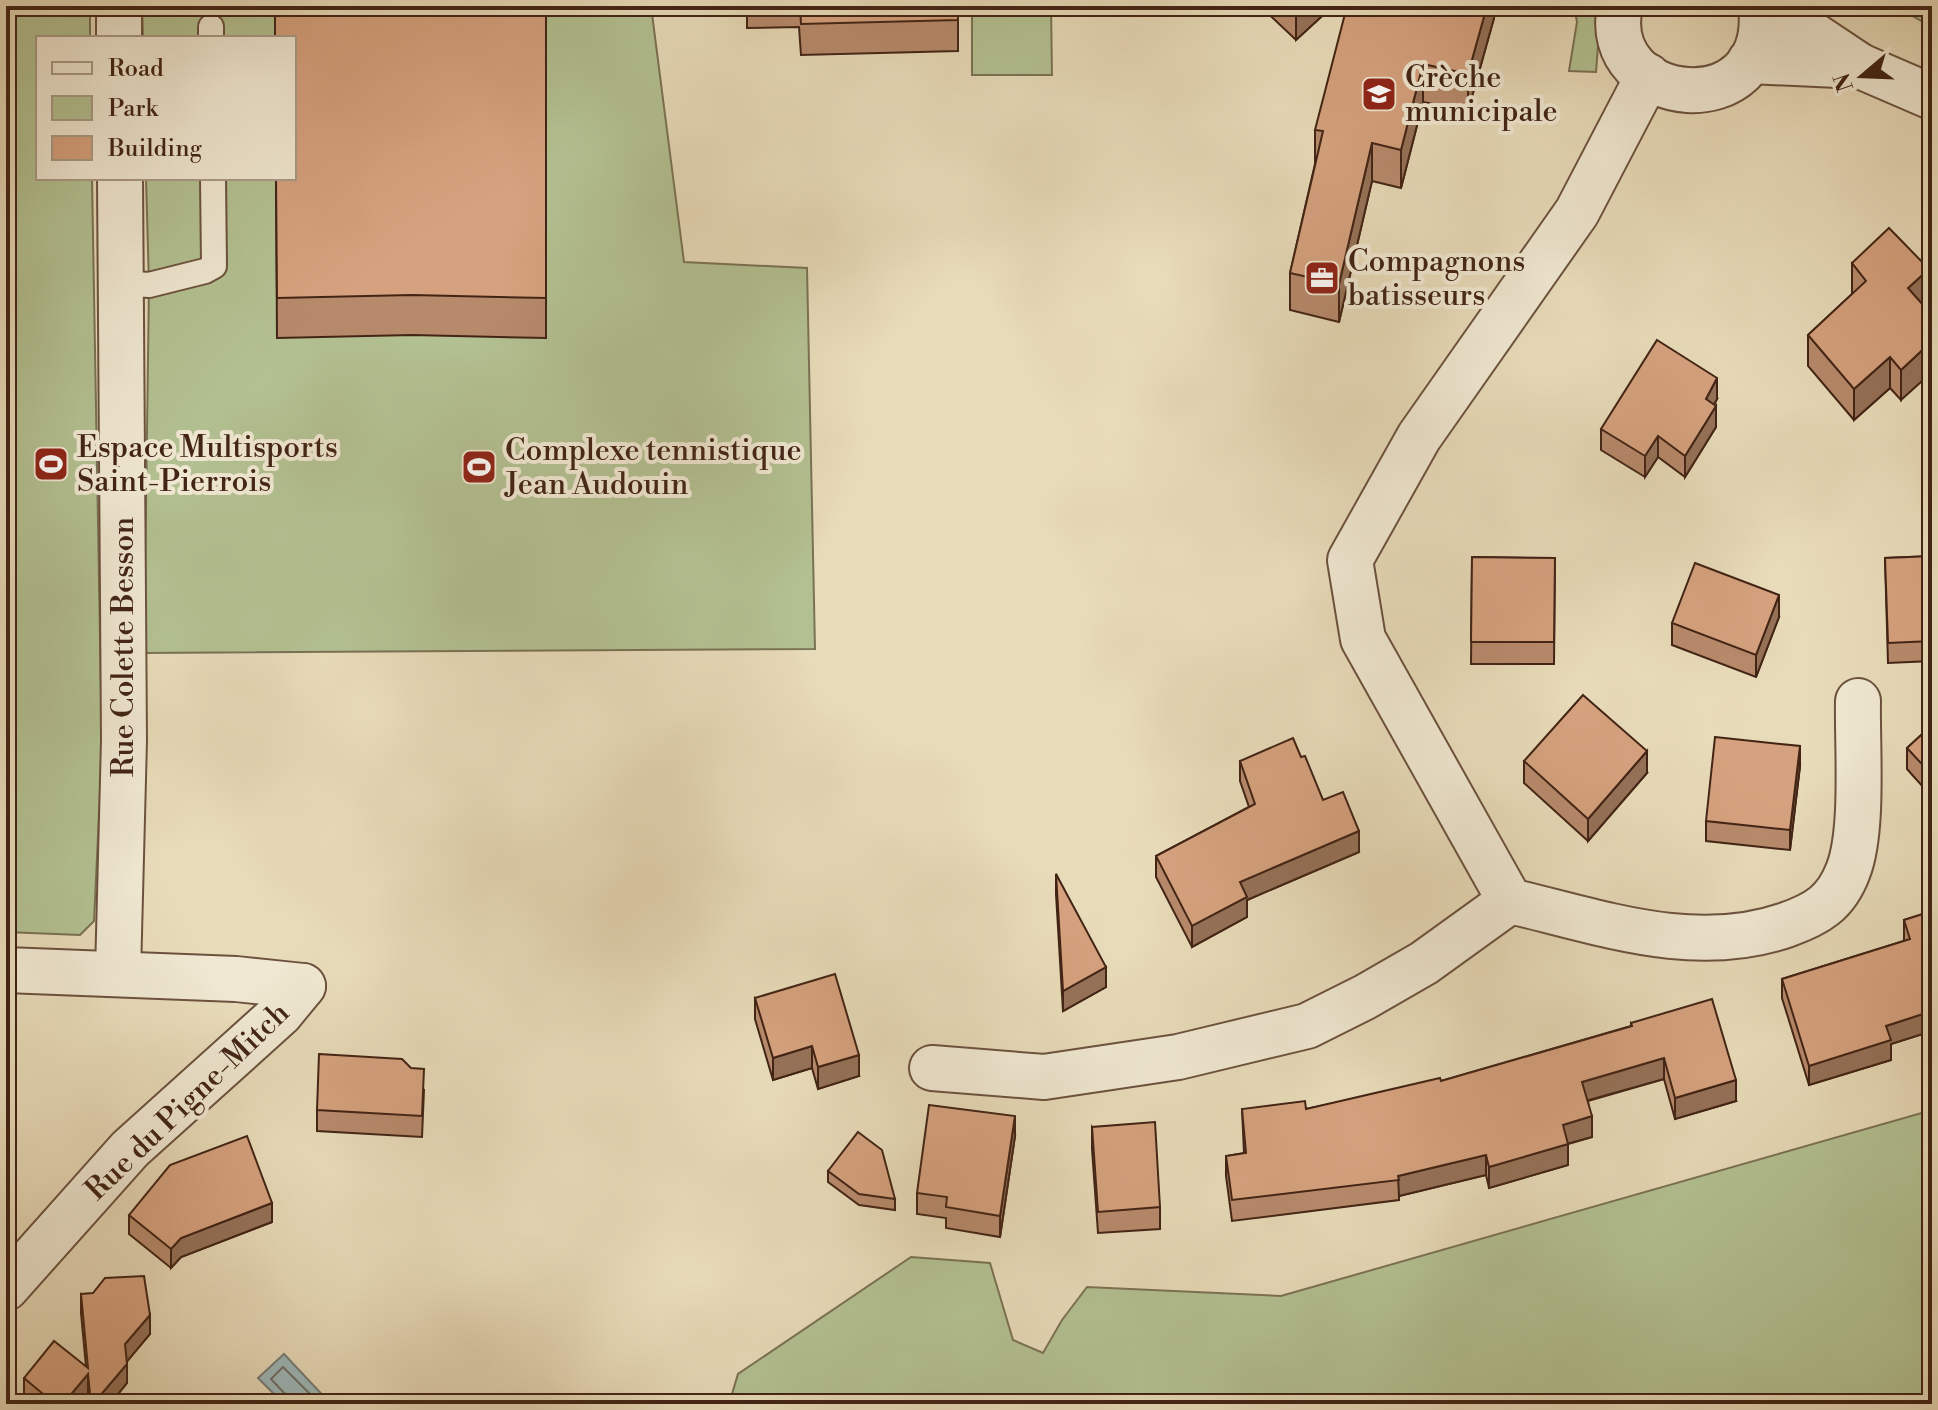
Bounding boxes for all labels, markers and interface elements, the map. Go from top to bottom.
legend [36,36,296,180]
north arrow [1822,36,1902,116]
text: Road [108,54,164,84]
place label: Crèche municipale [1405,59,1558,131]
text: N [1829,69,1860,95]
school or university icon: Crèche municipale [1360,75,1398,113]
text: Park [108,94,159,124]
text: Building [107,134,202,164]
place label: Compagnons batisseurs [1348,243,1525,315]
office icon: Compagnons batisseurs [1303,259,1341,297]
place label: Espace Multisports Saint-Pierrois [77,429,338,501]
place label: Complexe tennistique Jean Audouin [504,432,802,504]
sports icon: Espace Multisports Saint-Pierrois [32,445,70,483]
sports icon: Complexe tennistique Jean Audouin [460,448,498,486]
street label: Rue Colette Besson [105,517,143,777]
street label: Rue du Pigne-Mitch [78,994,298,1209]

